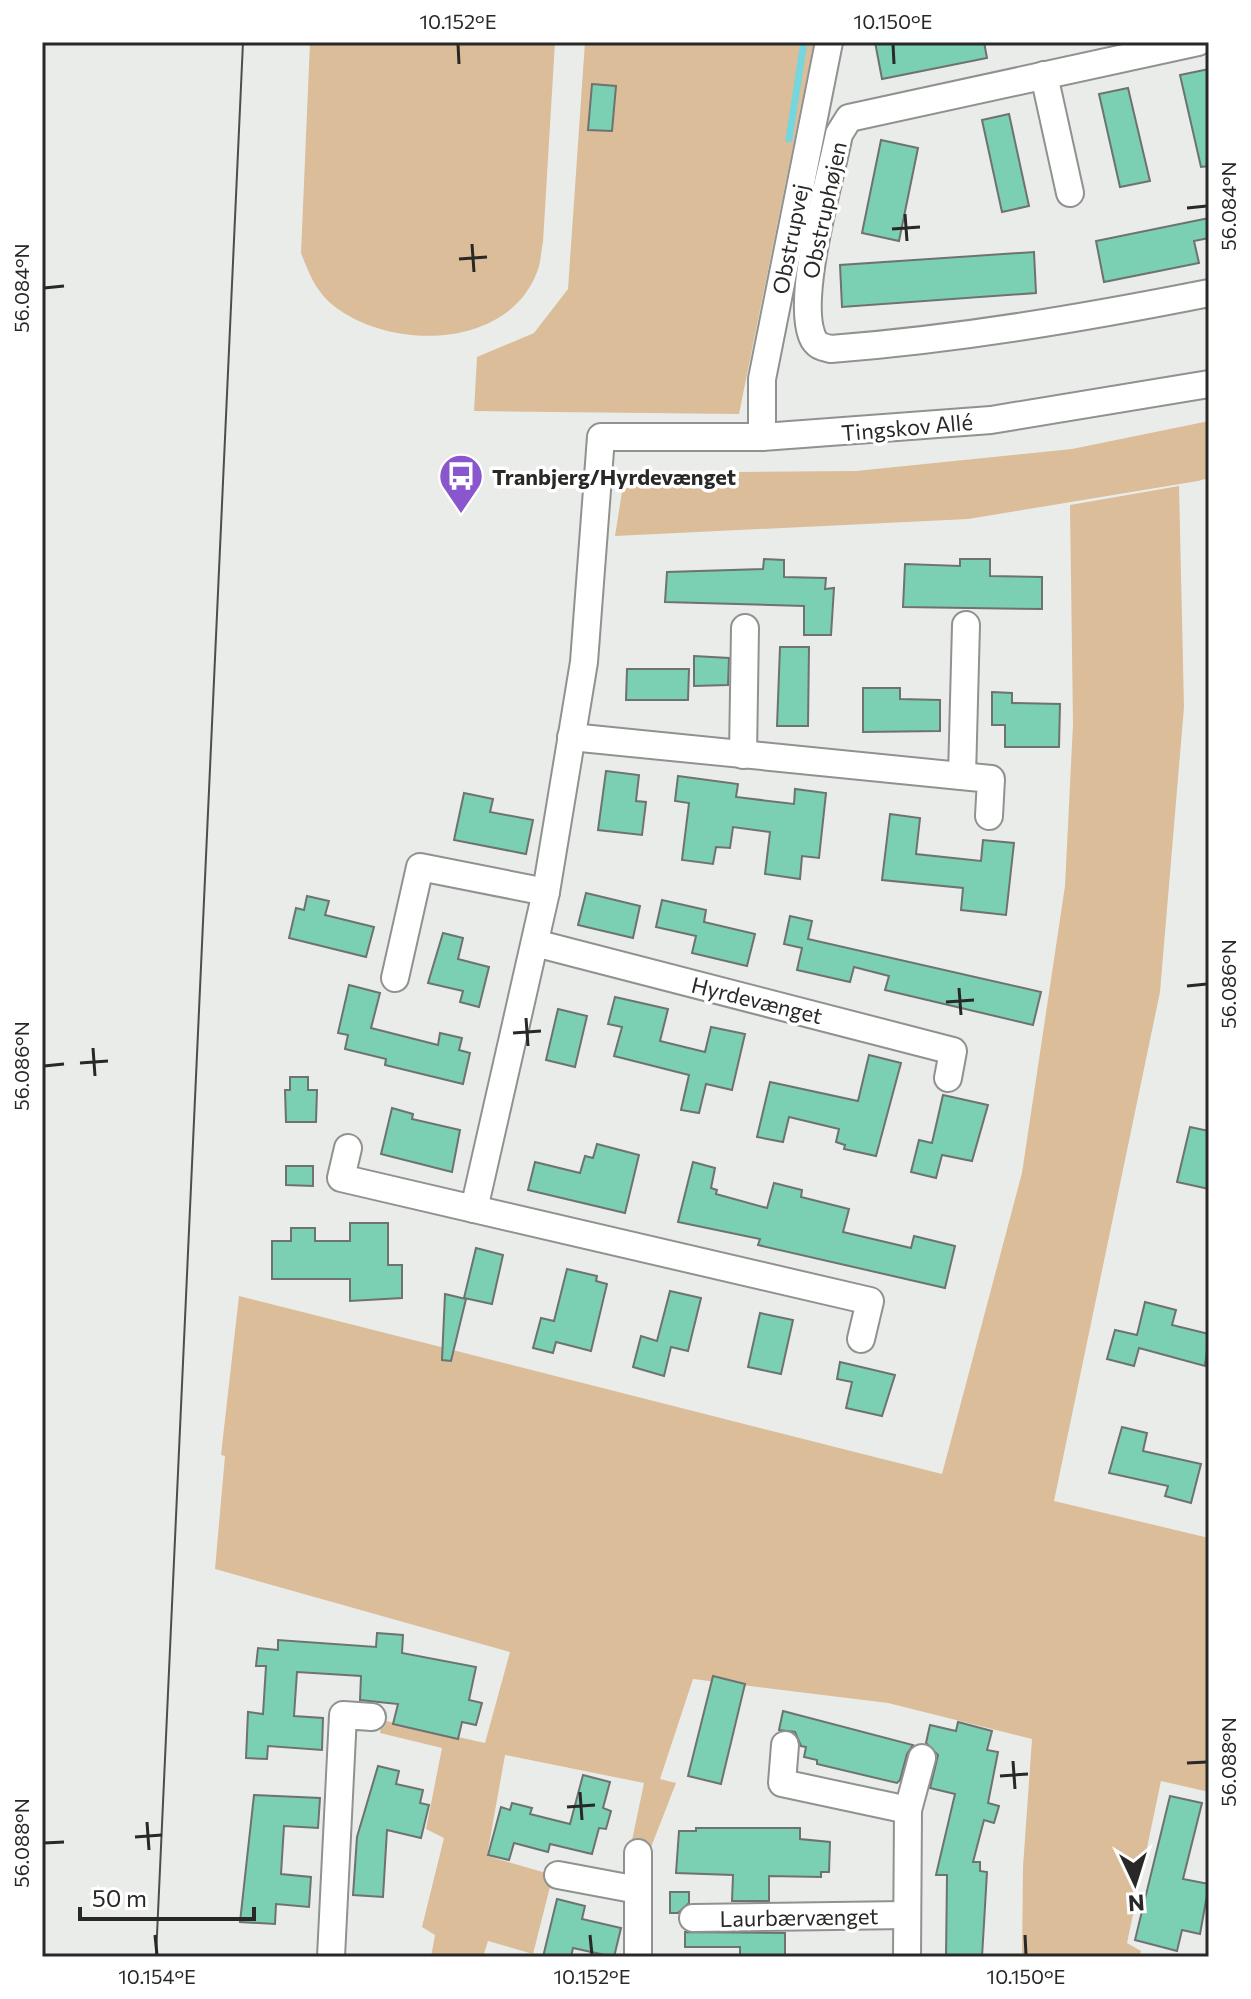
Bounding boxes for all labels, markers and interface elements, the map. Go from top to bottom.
text: 10.152°E [420,9,497,33]
text: 10.150°E [854,9,932,33]
street label: Obstruphøjen [796,139,852,281]
text: 56.084°N [1216,161,1240,251]
street label: Obstrupvej [766,182,814,296]
text: 56.084°N [9,243,33,333]
street label: Tingskov Allé [840,408,974,446]
bus stop icon: Tranbjerg/Hyrdevænget [437,452,485,515]
place label: Tranbjerg/Hyrdevænget [492,463,736,490]
text: 56.086°N [1216,939,1240,1029]
street label: Hyrdevænget [689,971,825,1029]
text: 56.086°N [9,1021,33,1111]
text: 56.088°N [1216,1717,1240,1807]
text: 56.088°N [9,1798,33,1888]
north arrow [1095,1843,1175,1923]
scale bar [80,1871,254,1921]
text: 50 m [92,1883,147,1912]
text: N [1127,1889,1146,1917]
street label: Laurbærvænget [719,1902,879,1932]
text: 10.154°E [118,1964,196,1988]
text: 10.152°E [554,1964,631,1988]
text: 10.150°E [987,1964,1065,1988]

